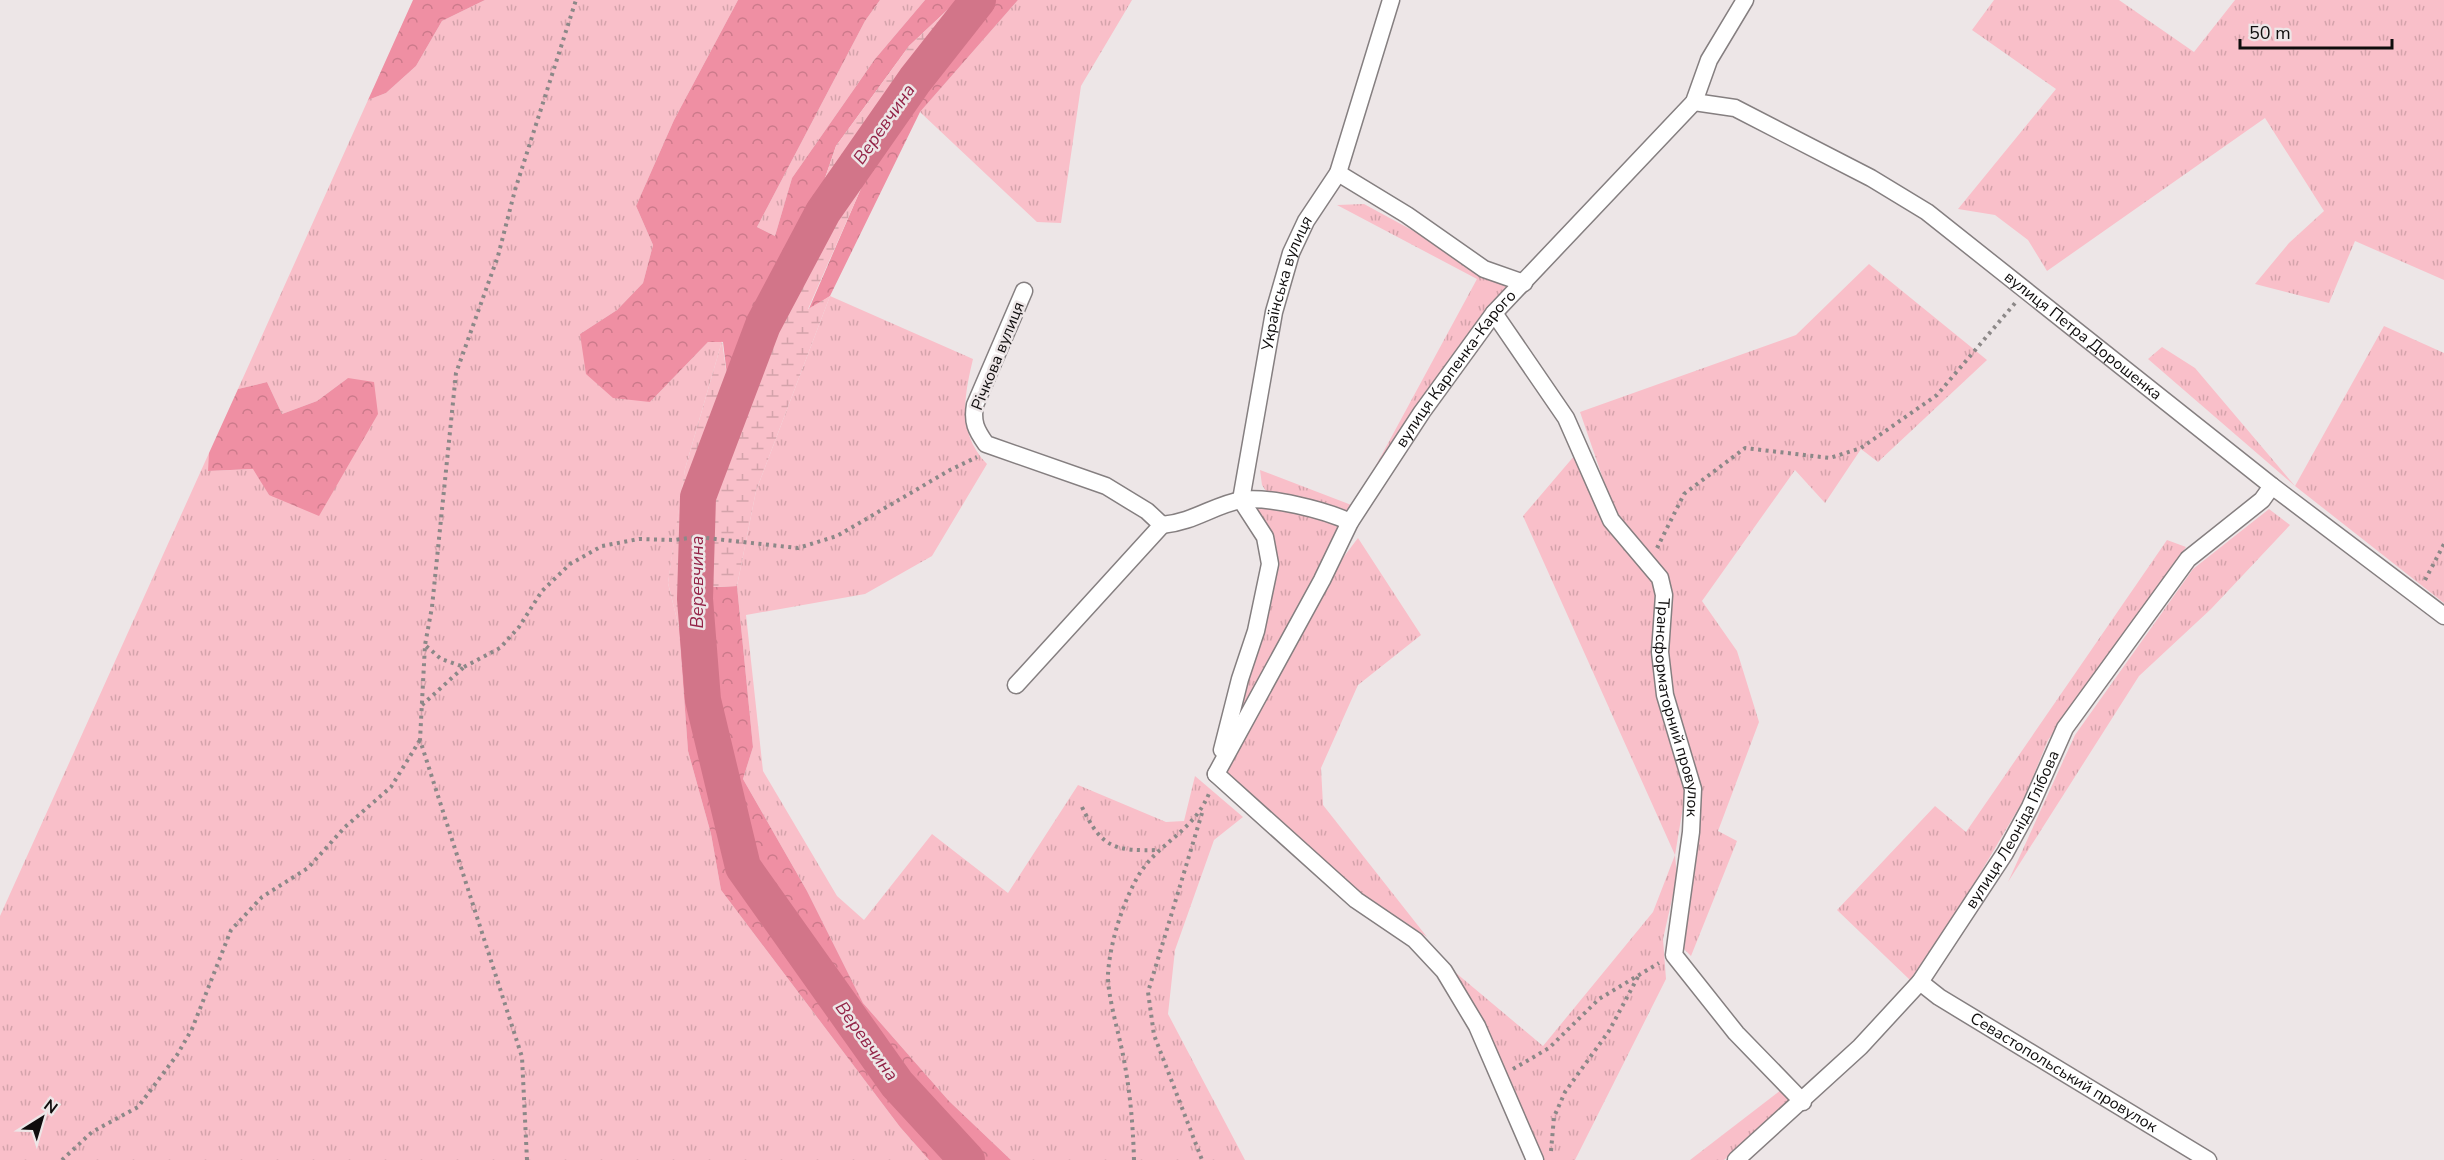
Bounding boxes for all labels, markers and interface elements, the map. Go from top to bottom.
scale bar [2240,12,2392,50]
text: 50 m [2249,21,2291,45]
water label: Веревчина [848,79,920,169]
street label: Українська вулиця [1256,211,1318,353]
street label: вулиця Петра Дорошенка [1999,266,2166,405]
street label: вулиця Карпенка-Карого [1391,285,1521,452]
street label: Річкова вулиця [966,298,1030,414]
water label: Веревчина [685,536,709,628]
street label: Трансформаторний провулок [1649,597,1704,818]
street label: вулиця Леоніда Глібова [1960,747,2065,913]
water label: Веревчина [830,996,904,1086]
street label: Севастопольський провулок [1966,1007,2162,1138]
north arrow [12,1088,72,1148]
text: N [39,1094,62,1119]

